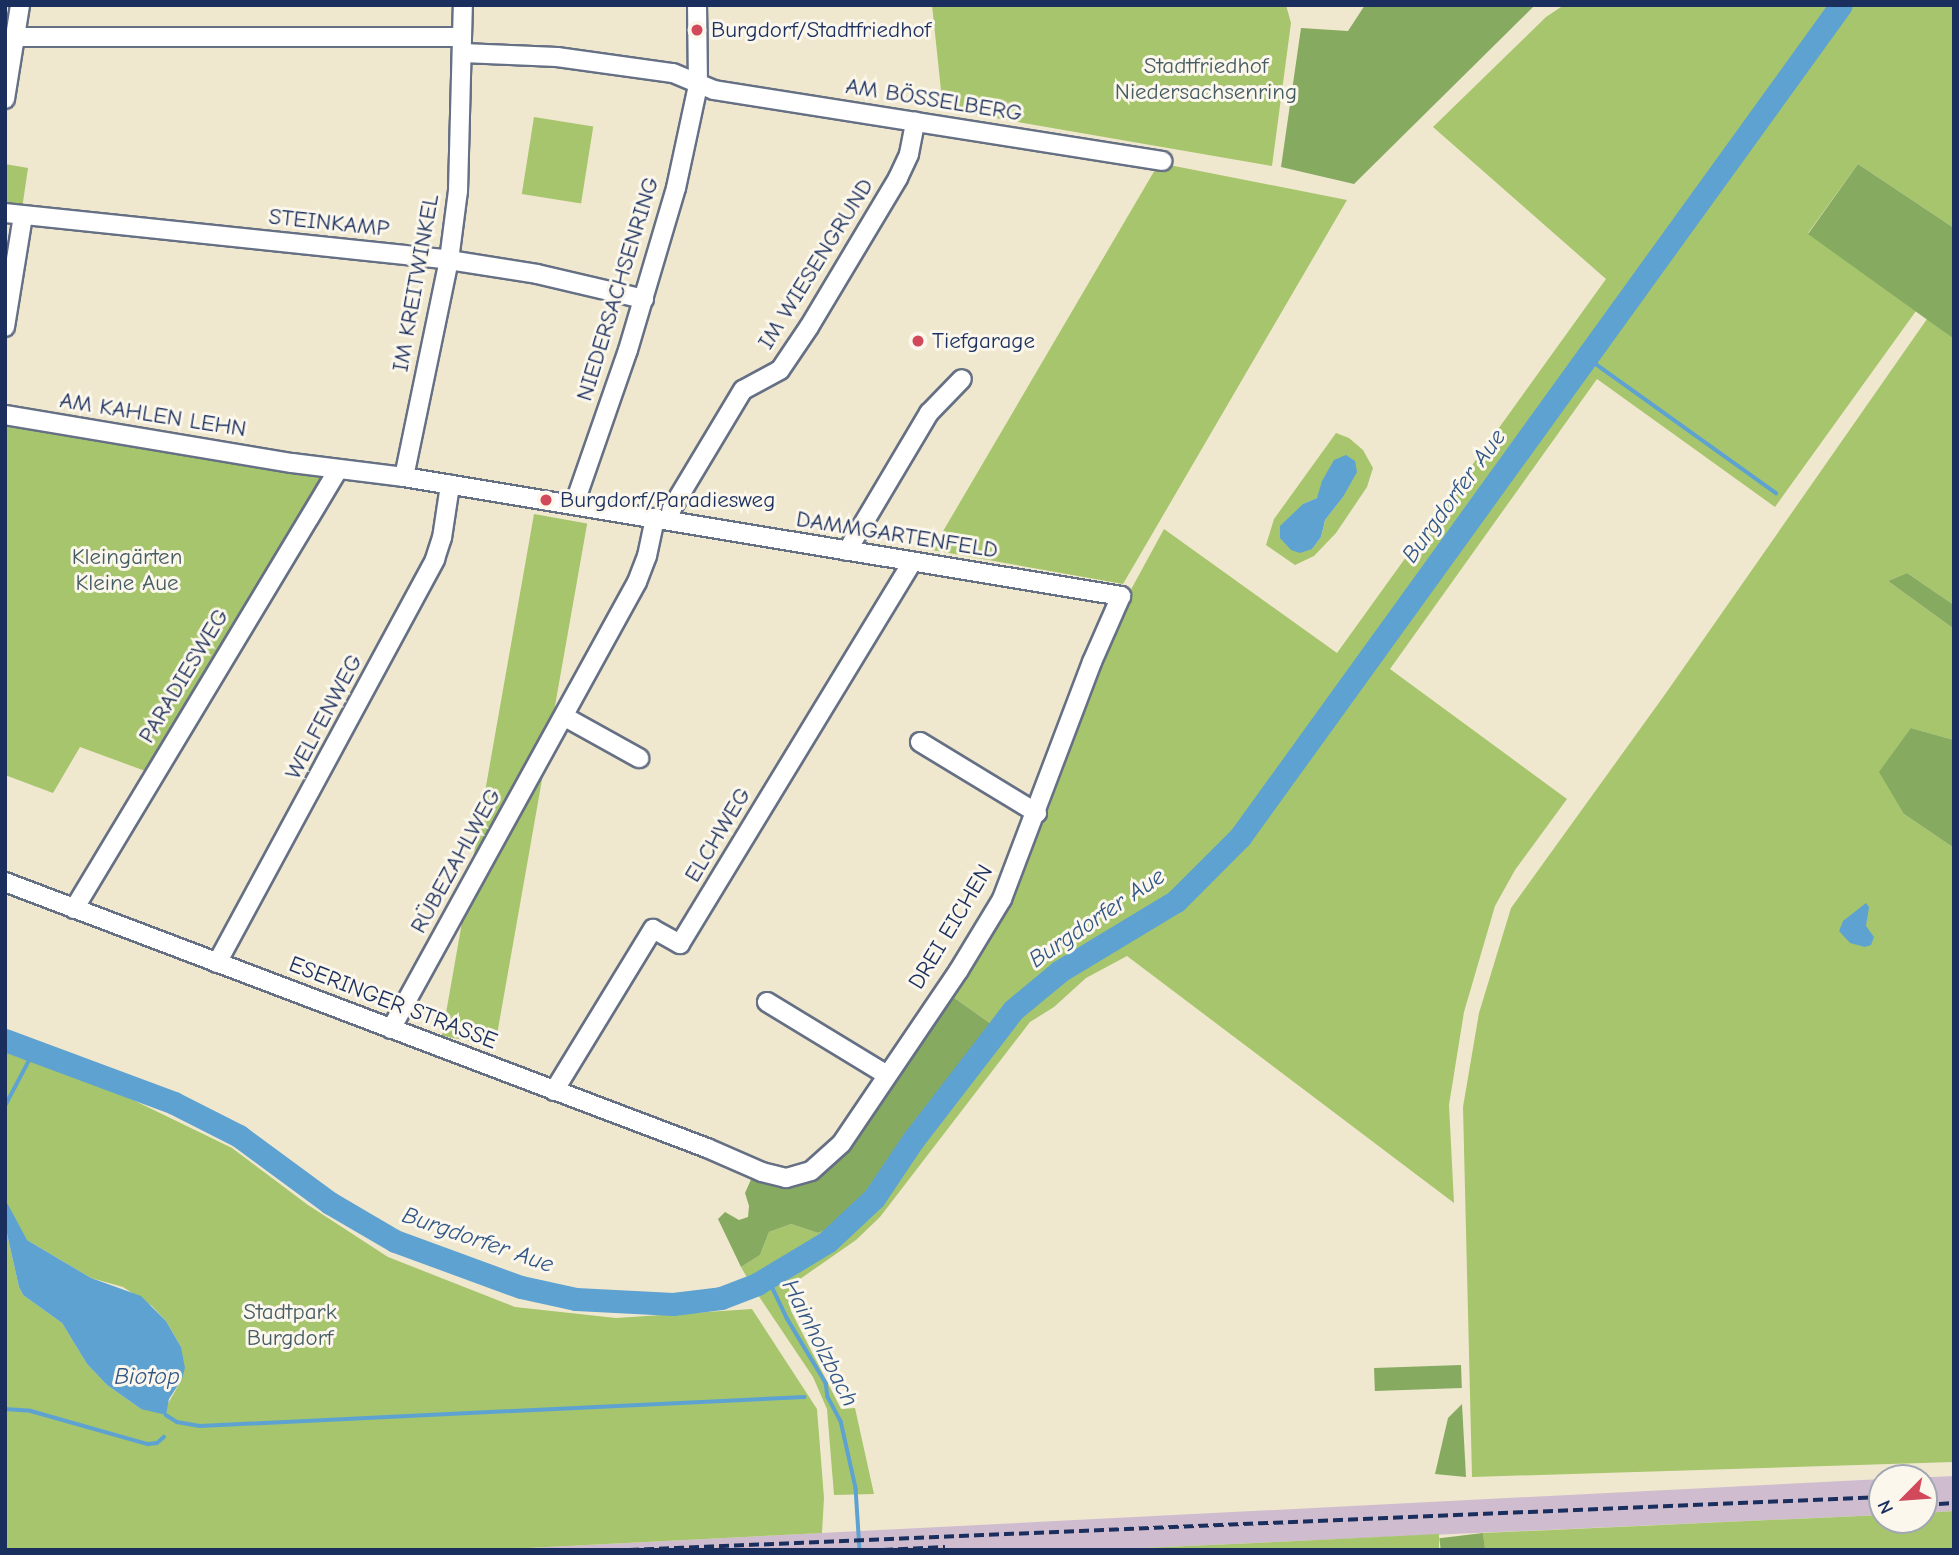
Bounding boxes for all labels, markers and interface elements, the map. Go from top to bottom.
place label: Burgdorf/Stadtfriedhof [711,16,931,44]
marker: Burgdorf/Stadtfriedhof [689,22,705,38]
park label: Stadtfriedhof Niedersachsenring [1115,52,1297,106]
street label: AM BÖSSELBERG [844,72,1024,128]
street label: NIEDERSACHSENRING [571,174,665,404]
street label: IM WIESENGRUND [752,174,880,354]
street label: IM KREITWINKEL [387,192,445,374]
street label: STEINKAMP [267,203,391,243]
place label: Tiefgarage [932,327,1035,355]
marker: Tiefgarage [910,333,926,349]
street label: AM KAHLEN LEHN [58,387,248,443]
water label: Burgdorfer Aue [1396,424,1512,568]
place label: Burgdorf/Paradiesweg [560,486,775,514]
marker: Burgdorf/Paradiesweg [538,492,554,508]
street label: DAMMGARTENFELD [794,505,1000,565]
park label: Kleingärten Kleine Aue [72,543,182,597]
street label: PARADIESWEG [133,604,235,748]
street label: WELFENWEG [280,650,368,784]
street label: ELCHWEG [679,783,757,887]
street label: RÜBEZAHLWEG [405,784,507,938]
street label: DREI EICHEN [903,860,999,994]
water label: Burgdorfer Aue [1023,862,1171,974]
street label: ESERINGER STRASSE [285,951,501,1055]
water label: Burgdorfer Aue [399,1201,557,1279]
water label: Hainholzbach [776,1275,864,1411]
park label: Stadtpark Burgdorf [243,1298,337,1352]
water label: Biotop [114,1363,180,1391]
north arrow [1868,1464,1938,1534]
text: N [1873,1497,1898,1517]

